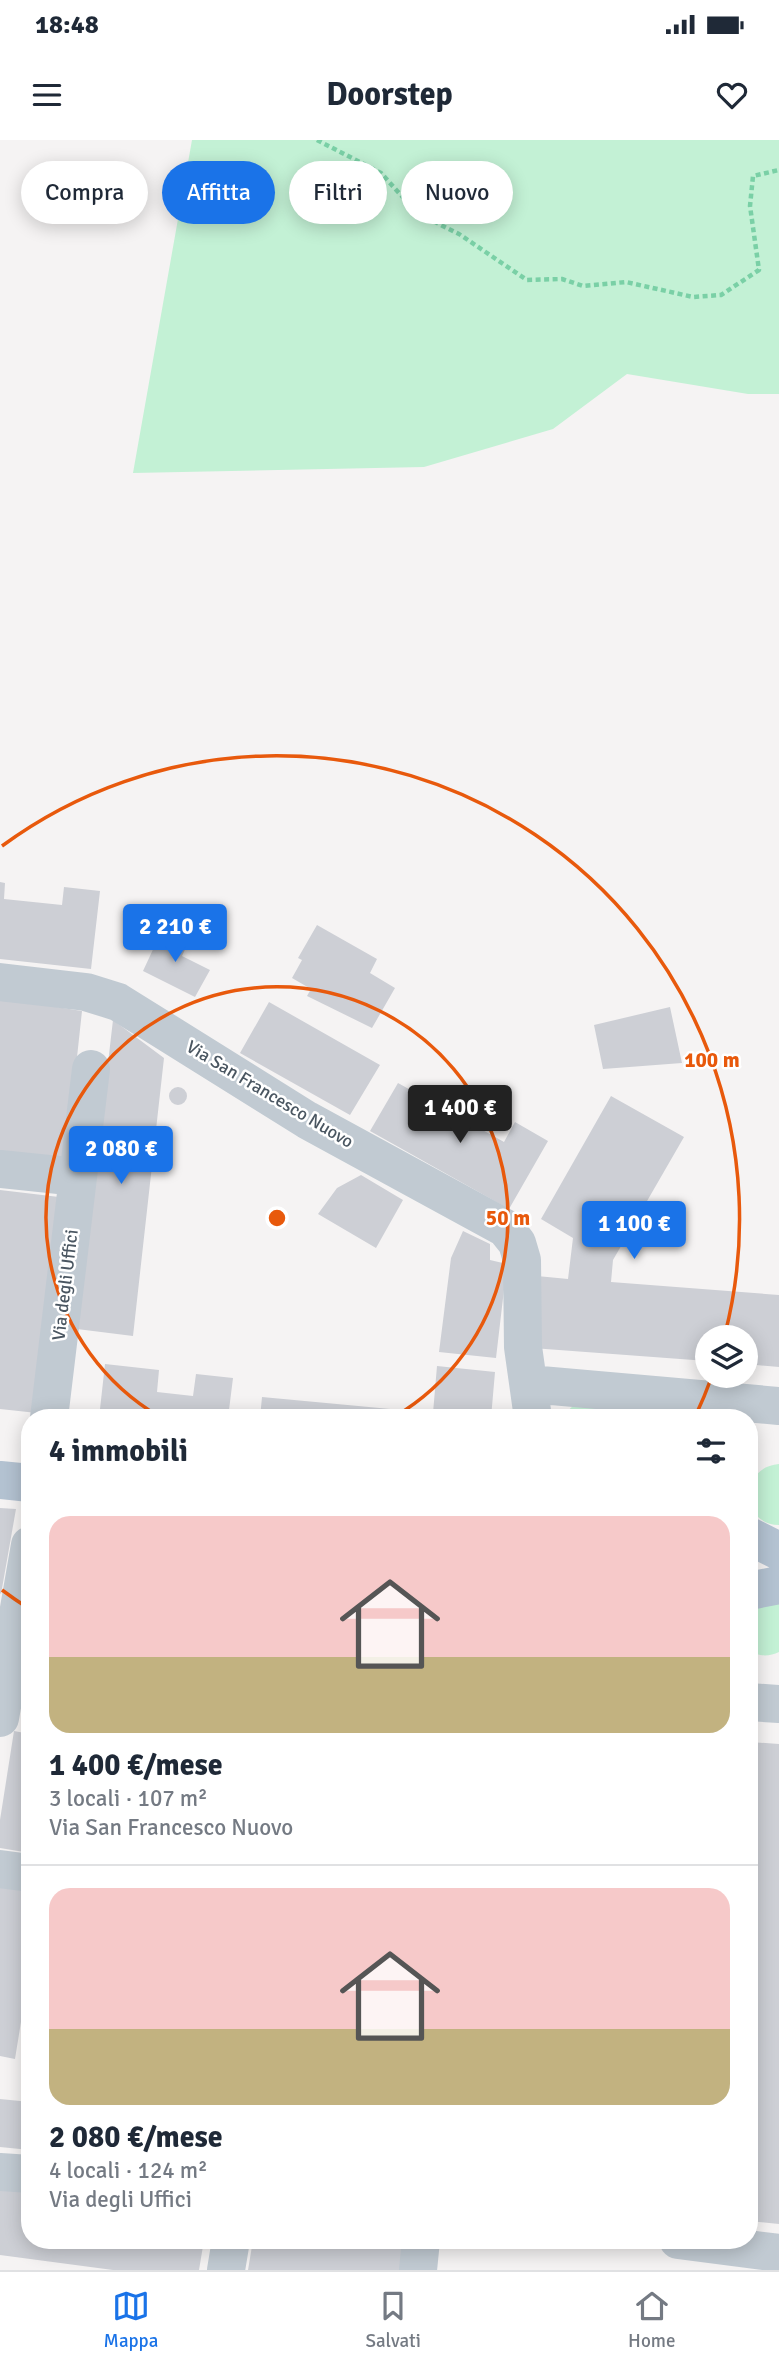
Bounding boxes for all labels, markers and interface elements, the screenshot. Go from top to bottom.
text: 18:48 [35,9,99,41]
text: Doorstep [326,75,453,114]
icon: menu [28,76,66,114]
icon: heart [713,76,751,114]
chip: Compra [21,161,148,224]
chip: Affitta [162,161,275,224]
chip: Filtri [289,161,387,224]
chip: Nuovo [401,161,513,224]
pin: 2 210 € [110,904,240,964]
text: 2 210 € [139,912,211,941]
street label: Via San Francesco Nuovo [182,1035,358,1153]
text: 100 m [684,1047,740,1073]
pin: 1 400 € [395,1086,525,1145]
text: 1 400 € [424,1093,496,1122]
pin: 2 080 € [56,1126,186,1186]
text: 2 080 € [85,1134,157,1163]
pin: 1 100 € [569,1202,699,1261]
text: 50 m [486,1205,530,1231]
centre of rings [265,1206,289,1230]
text: 1 100 € [598,1209,670,1238]
street label: Via degli Uffici [47,1228,83,1342]
map controls [695,1325,758,1388]
button: layers [695,1325,758,1388]
icon: filters [692,1432,730,1470]
text: 4 immobili [49,1433,188,1470]
icon: home [327,1561,453,1687]
text: 1 400 €/mese [49,1747,223,1784]
text: 3 locali · 107 m² [49,1784,208,1813]
text: Via San Francesco Nuovo [49,1813,293,1842]
icon: home [327,1933,453,2059]
text: 2 080 €/mese [49,2119,223,2156]
text: 4 locali · 124 m² [49,2156,208,2185]
text: Via degli Uffici [49,2185,192,2214]
tab: Mappa [104,2287,158,2353]
tab: Salvati [365,2287,421,2353]
tab: Home [628,2287,675,2353]

